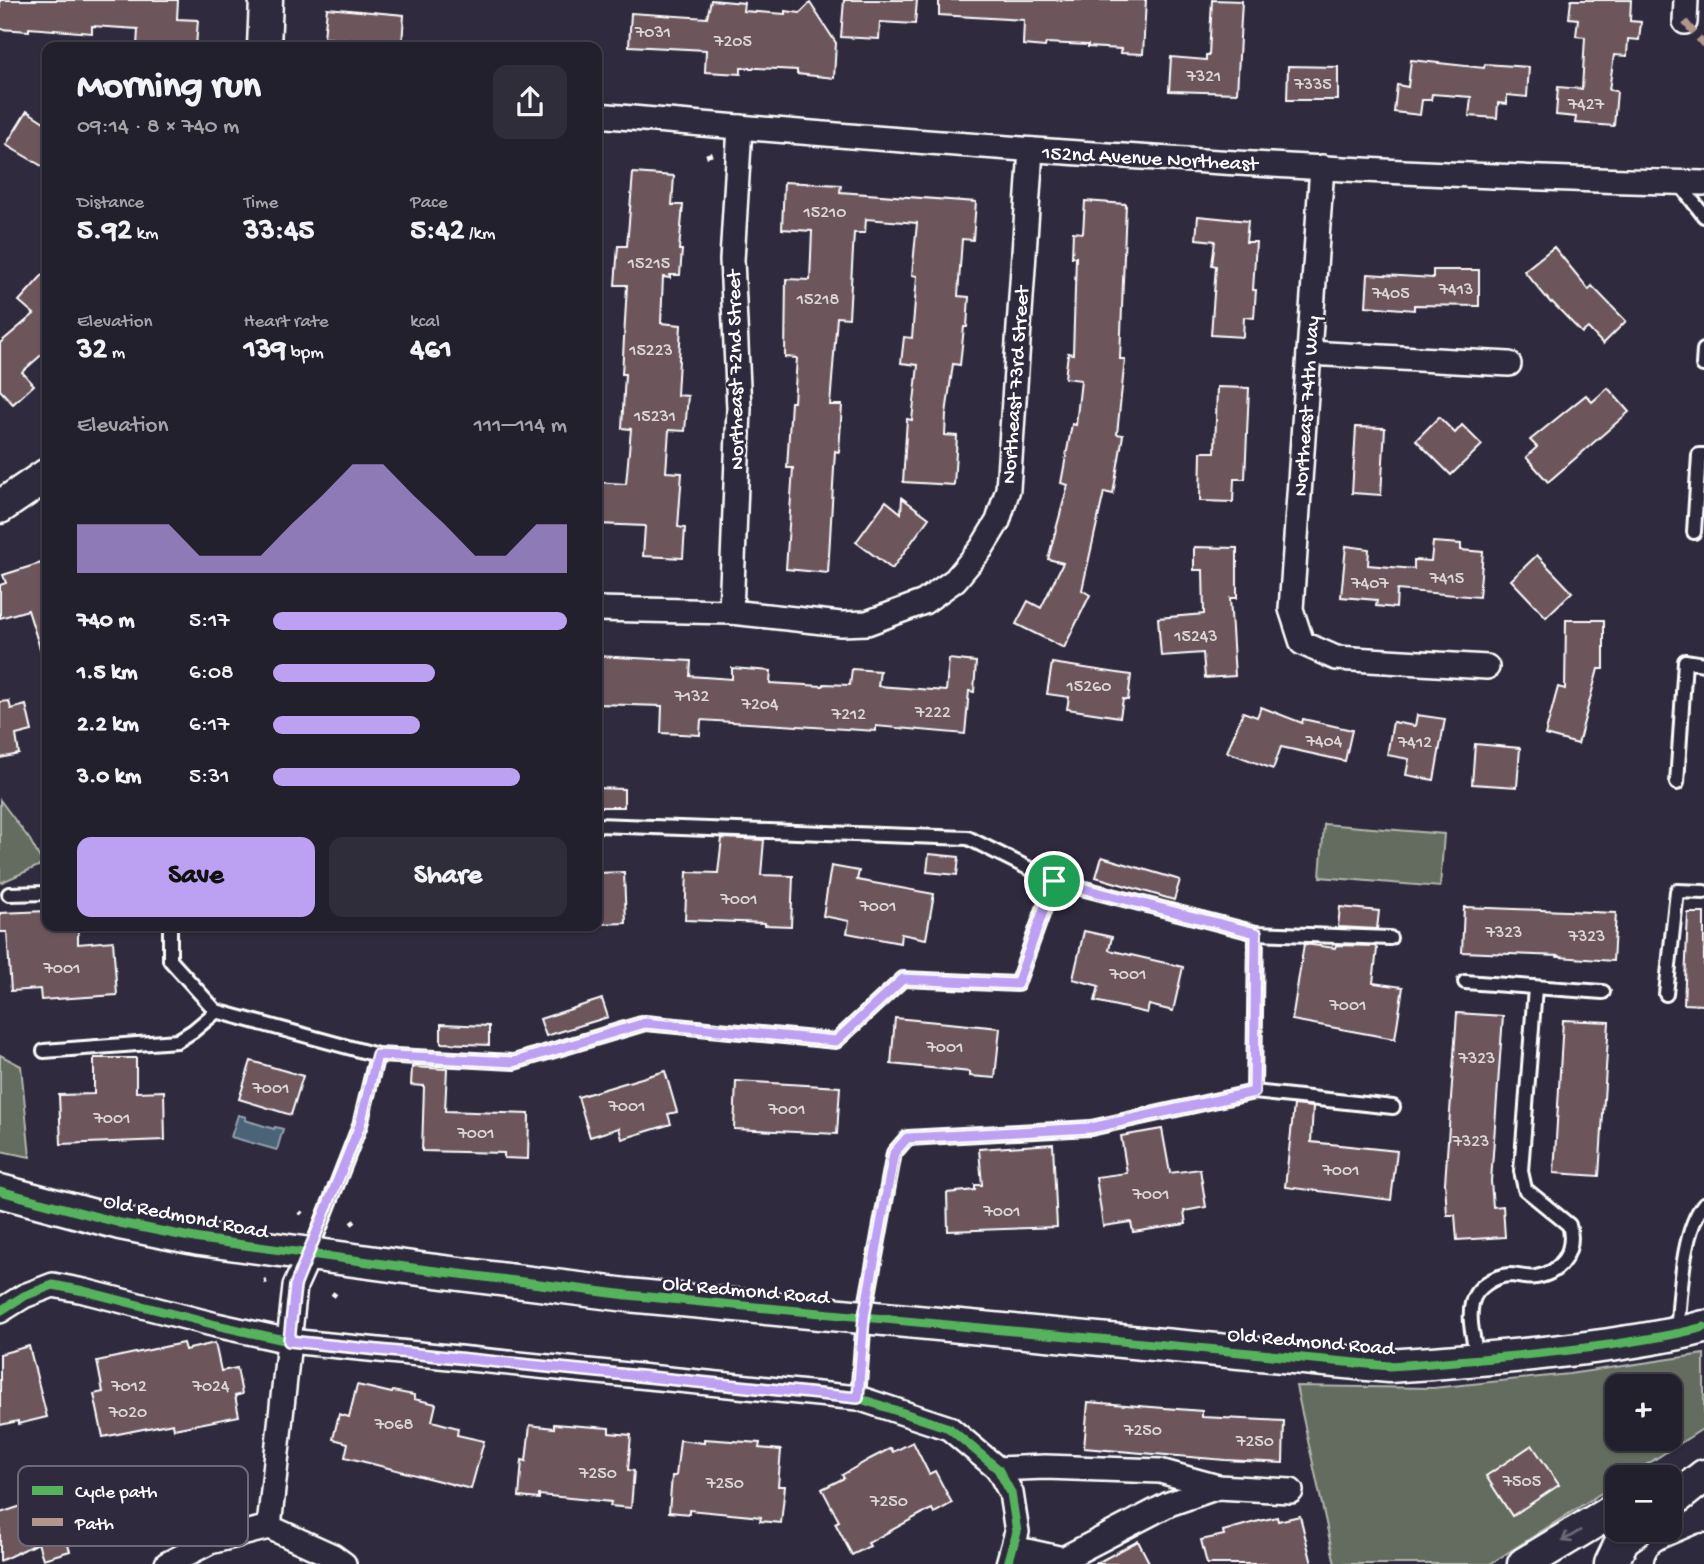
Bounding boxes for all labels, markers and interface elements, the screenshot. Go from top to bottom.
house number: 7031 [634,23,671,44]
house number: 7205 [713,32,752,53]
button: share [493,65,567,139]
text: Morning run [77,66,261,110]
house number: 7321 [1186,67,1221,88]
house number: 7335 [1293,75,1332,96]
house number: 7427 [1567,95,1605,116]
text: 09:14 · 8 × 740 m [77,114,239,141]
street label: 152nd Avenue Northeast [1040,142,1261,179]
text: Distance [77,192,144,215]
text: Time [244,192,278,215]
text: Pace [410,192,448,215]
house number: 15210 [802,203,847,224]
text: 5.92 [77,215,132,250]
text: 33:45 [244,215,314,250]
text: 5:42 [410,215,464,250]
text: km [132,223,158,246]
text: /km [464,223,495,246]
house number: 15215 [627,254,670,275]
street label: Northeast 72nd Street [723,267,752,470]
house number: 7413 [1438,280,1473,301]
street label: Northeast 73rd Street [998,283,1037,485]
house number: 7405 [1371,284,1410,305]
house number: 15218 [796,290,839,311]
text: Elevation [77,311,153,334]
text: Heart rate [244,311,329,334]
text: kcal [410,311,440,334]
street label: Northeast 74th Way [1290,315,1327,497]
text: 32 [77,334,107,369]
text: 139 [244,334,286,369]
text: 461 [410,334,452,369]
house number: 15223 [628,341,673,362]
text: m [107,342,125,365]
text: bpm [286,342,324,365]
house number: 15231 [633,407,676,428]
text: Elevation [77,413,168,440]
text: 111–114 m [474,413,567,440]
house number: 7415 [1429,569,1464,590]
house number: 7407 [1350,574,1389,595]
text: 740 m [77,608,135,635]
text: 5:17 [189,608,230,635]
house number: 15243 [1173,627,1218,648]
text: 1.5 km [77,660,138,687]
text: 6:08 [189,660,234,687]
house number: 15260 [1066,677,1111,698]
house number: 7132 [674,687,710,708]
house number: 7204 [741,695,779,716]
house number: 7222 [914,703,951,724]
house number: 7212 [831,705,866,726]
text: 2.2 km [77,712,139,739]
text: 6:17 [189,712,229,739]
house number: 7404 [1305,732,1343,753]
house number: 7412 [1397,733,1432,754]
text: 3.0 km [77,764,141,791]
text: 5:31 [189,764,230,791]
button: Save [77,837,315,917]
button: Share [329,837,567,917]
pin [1024,851,1084,911]
icon: arrive [1035,862,1073,900]
house number: 7001 [719,890,758,911]
house number: 7001 [858,897,897,918]
house number: 7323 [1485,923,1522,944]
house number: 7323 [1568,927,1605,948]
house number: 7001 [42,959,81,980]
house number: 7001 [1108,965,1147,986]
house number: 7001 [1328,996,1367,1017]
house number: 7001 [925,1038,964,1059]
house number: 7323 [1458,1049,1495,1070]
house number: 7001 [251,1079,290,1100]
house number: 7001 [607,1097,646,1118]
house number: 7001 [767,1100,806,1121]
house number: 7001 [92,1109,131,1130]
house number: 7001 [456,1124,495,1145]
house number: 7323 [1452,1132,1489,1153]
house number: 7001 [1321,1161,1360,1182]
house number: 7001 [1131,1185,1170,1206]
street label: Old Redmond Road [101,1190,272,1247]
house number: 7001 [982,1202,1021,1223]
street label: Old Redmond Road [661,1273,832,1312]
street label: Old Redmond Road [1226,1324,1397,1363]
map controls [1605,1374,1682,1542]
button: + [1605,1374,1682,1451]
house number: 7012 [110,1377,147,1398]
house number: 7024 [192,1377,230,1398]
house number: 7020 [108,1403,147,1424]
house number: 7068 [374,1415,413,1436]
house number: 7250 [1123,1421,1162,1442]
house number: 7250 [1235,1432,1274,1453]
house number: 7250 [578,1464,617,1485]
button: − [1605,1465,1682,1542]
legend [18,1466,248,1546]
house number: 7505 [1502,1472,1541,1493]
house number: 7250 [705,1474,744,1495]
text: Cycle path [75,1482,157,1505]
house number: 7250 [869,1492,908,1513]
text: Path [74,1514,114,1537]
one-way arrow [1561,1529,1581,1543]

